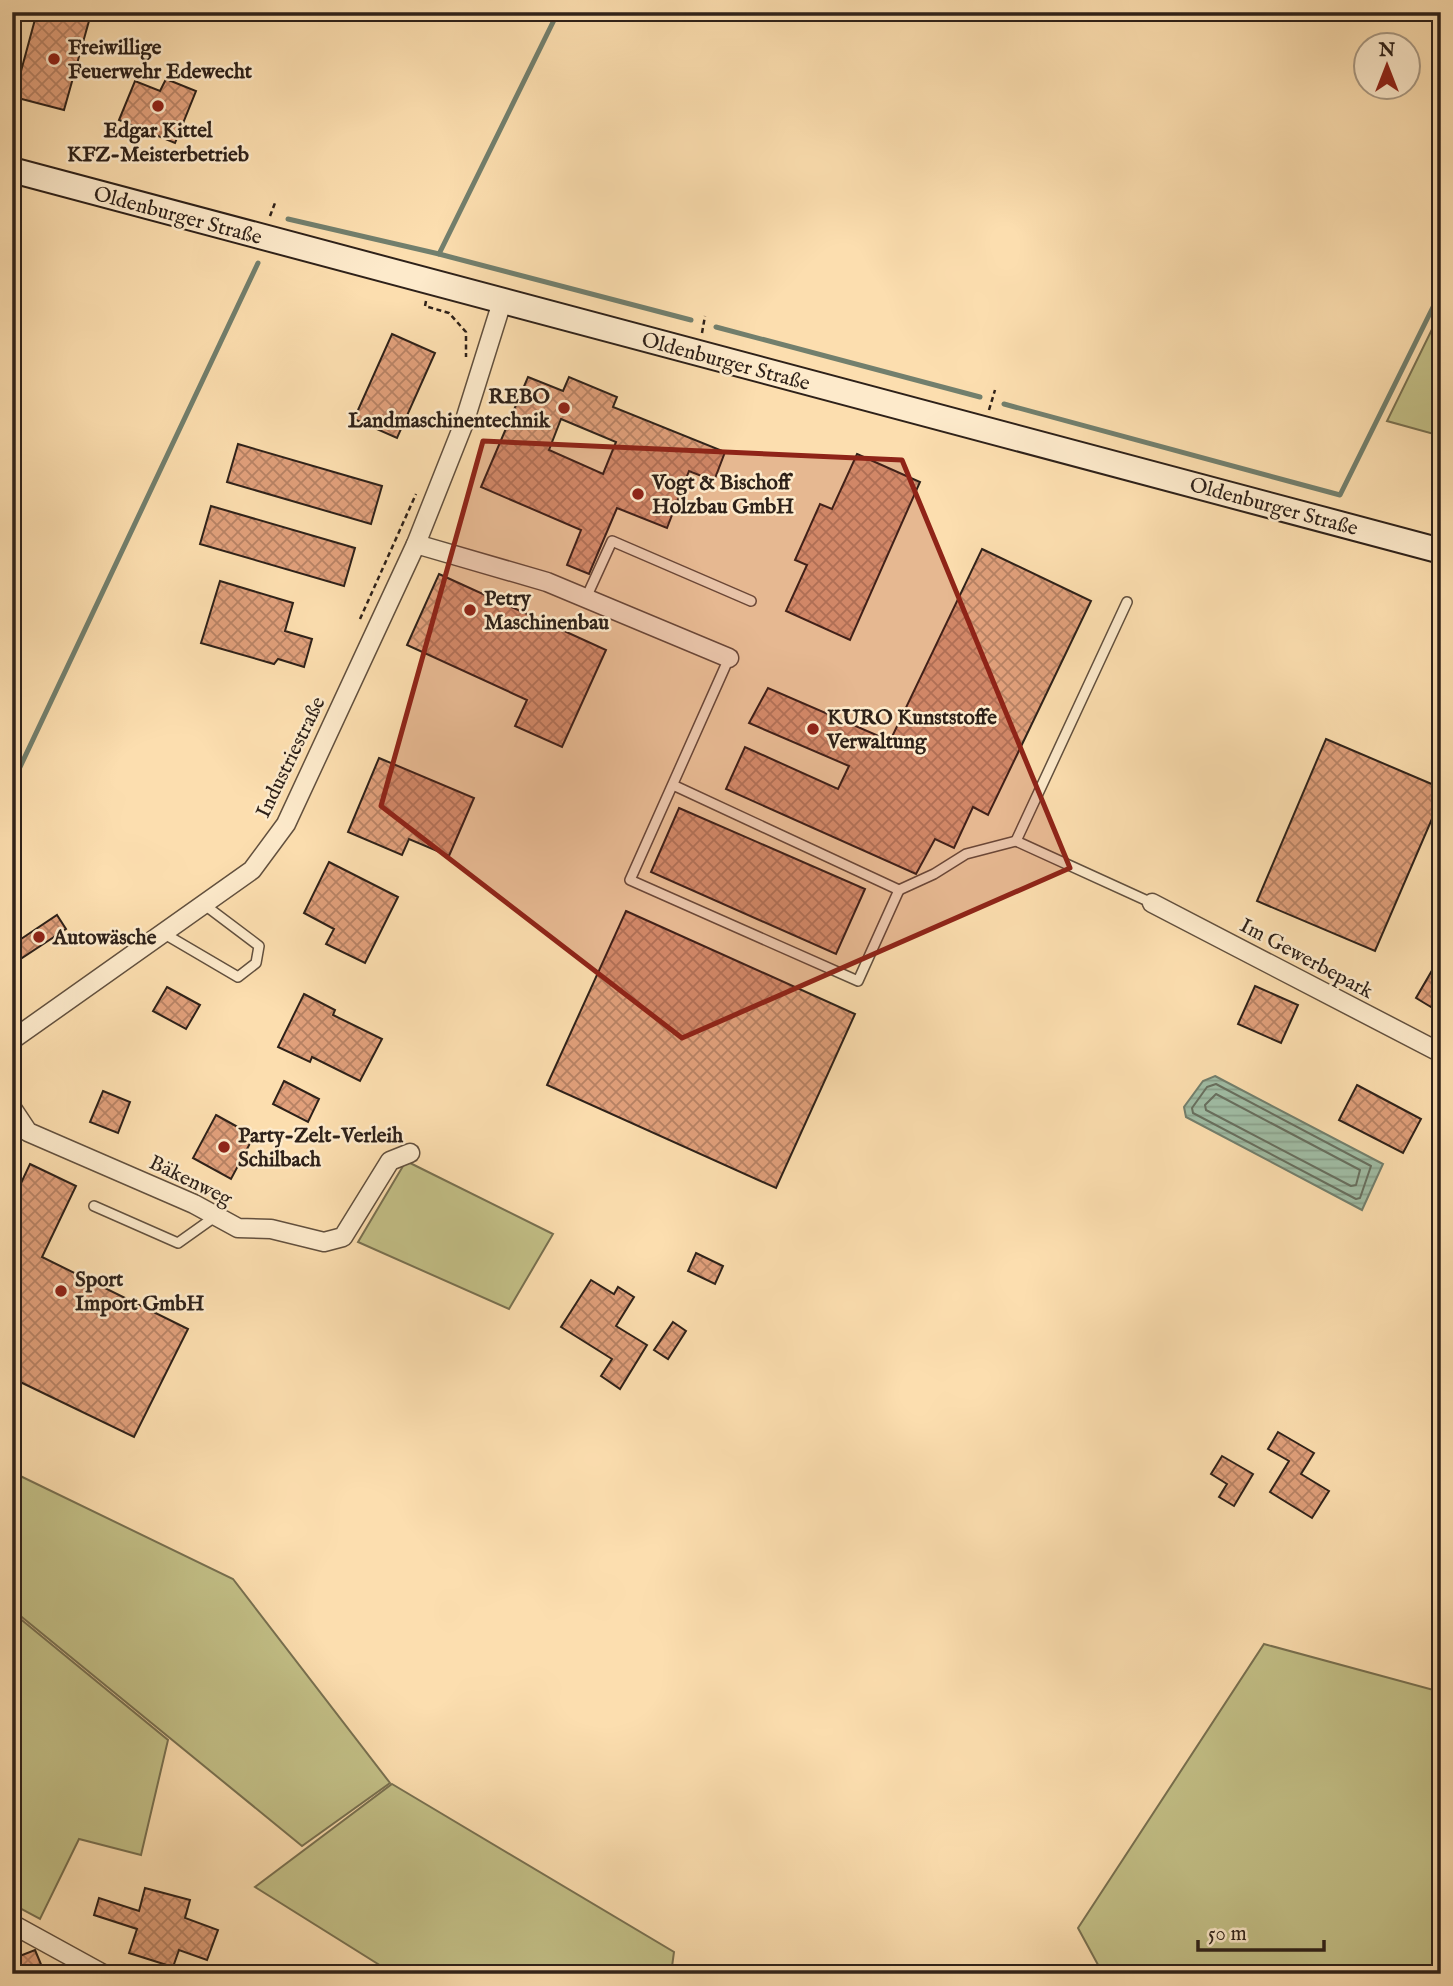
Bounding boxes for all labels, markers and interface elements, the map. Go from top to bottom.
north arrow [1352,32,1422,102]
place label: Freiwillige Feuerwehr Edewecht [68,35,253,86]
text: N [1378,39,1396,63]
marker: Freiwillige Feuerwehr Edewecht [46,51,62,67]
marker: Edgar Kittel KFZ-Meisterbetrieb [150,98,166,114]
place label: Edgar Kittel KFZ-Meisterbetrieb [67,118,249,169]
street label: Oldenburger Straße [90,181,265,252]
street label: Oldenburger Straße [638,327,813,398]
place label: REBO Landmaschinentechnik [348,384,551,435]
marker: REBO Landmaschinentechnik [556,400,572,416]
place label: Vogt & Bischoff Holzbau GmbH [651,470,794,521]
street label: Oldenburger Straße [1186,472,1361,543]
marker: Vogt & Bischoff Holzbau GmbH [630,486,646,502]
place label: Petry Maschinenbau [484,586,609,637]
marker: Petry Maschinenbau [462,602,478,618]
street label: Industriestraße [250,692,332,823]
place label: KURO Kunststoffe Verwaltung [826,705,997,756]
marker: KURO Kunststoffe Verwaltung [805,721,821,737]
street label: Im Gewerbepark [1235,913,1378,1006]
place label: Autowäsche [52,925,157,952]
marker: Autowäsche [31,929,47,945]
place label: Party-Zelt-Verleih Schilbach [238,1123,404,1174]
marker: Party-Zelt-Verleih Schilbach [216,1139,232,1155]
street label: Bäkenweg [144,1150,237,1213]
place label: Sport Import GmbH [75,1267,204,1318]
marker: Sport Import GmbH [53,1283,69,1299]
scale bar [1198,1909,1324,1953]
text: 50 m [1208,1921,1247,1948]

